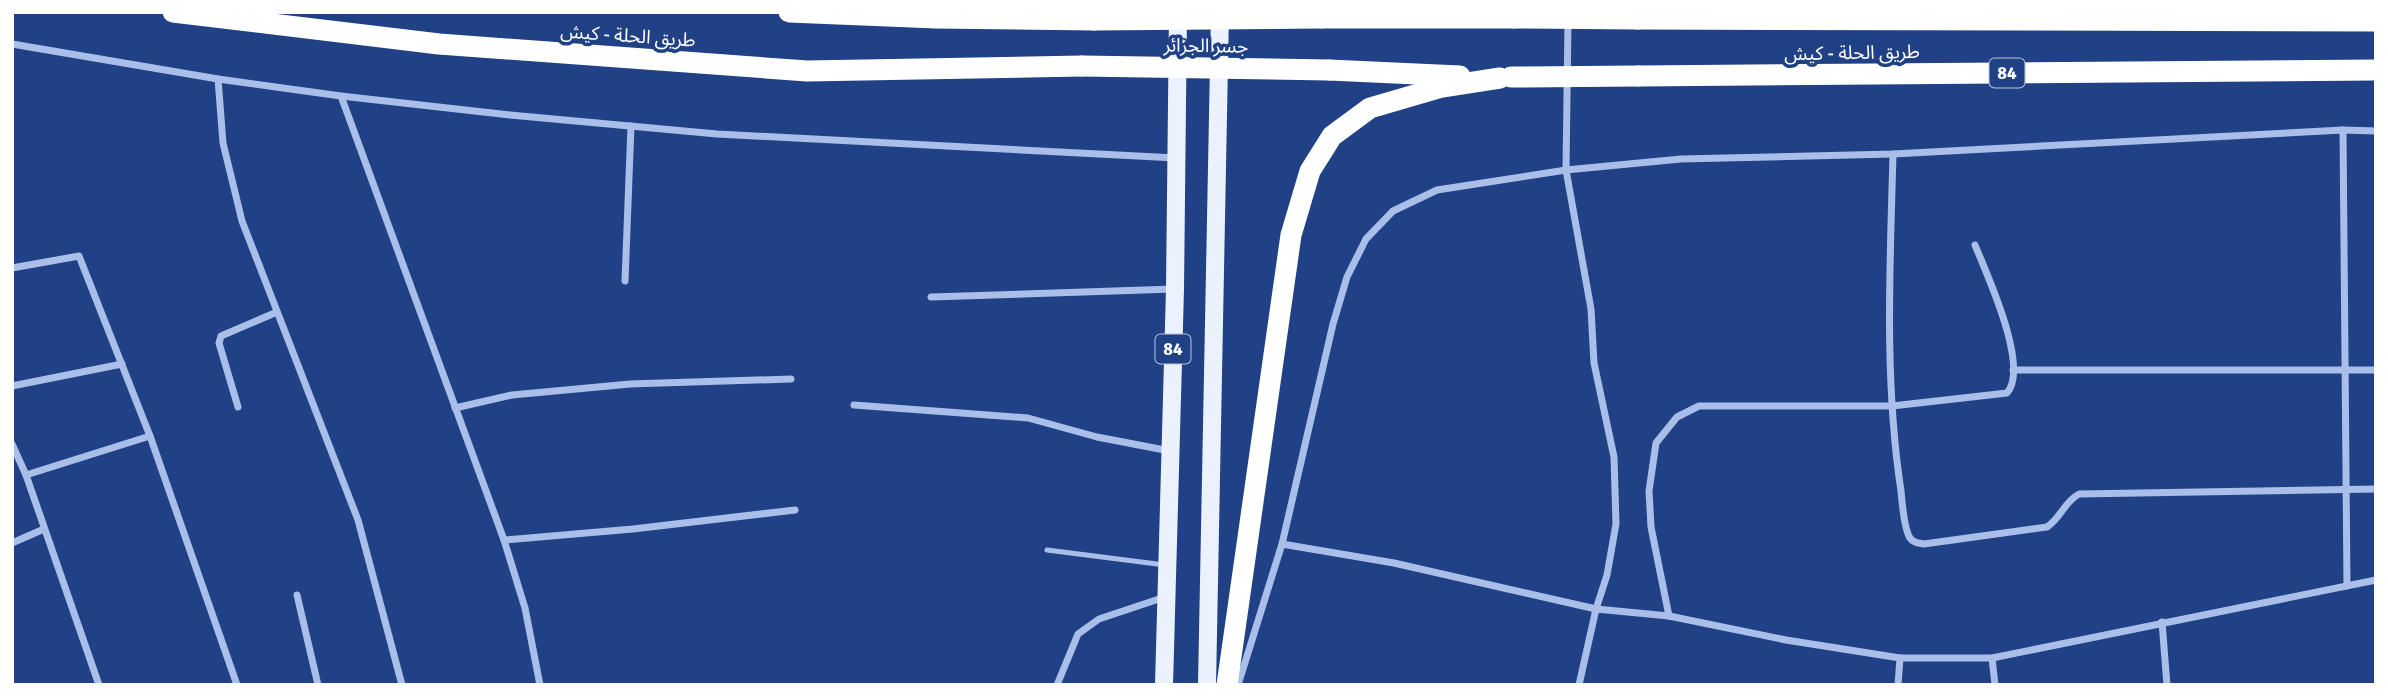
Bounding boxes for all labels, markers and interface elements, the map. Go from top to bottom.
street label: طريق الحلة - كيش [559,19,697,53]
street label: جسر الجزائر [1162,33,1249,59]
street label: طريق الحلة - كيش [1784,40,1920,66]
road number: 84 [1990,58,2024,88]
road number: 84 [1156,334,1190,363]

